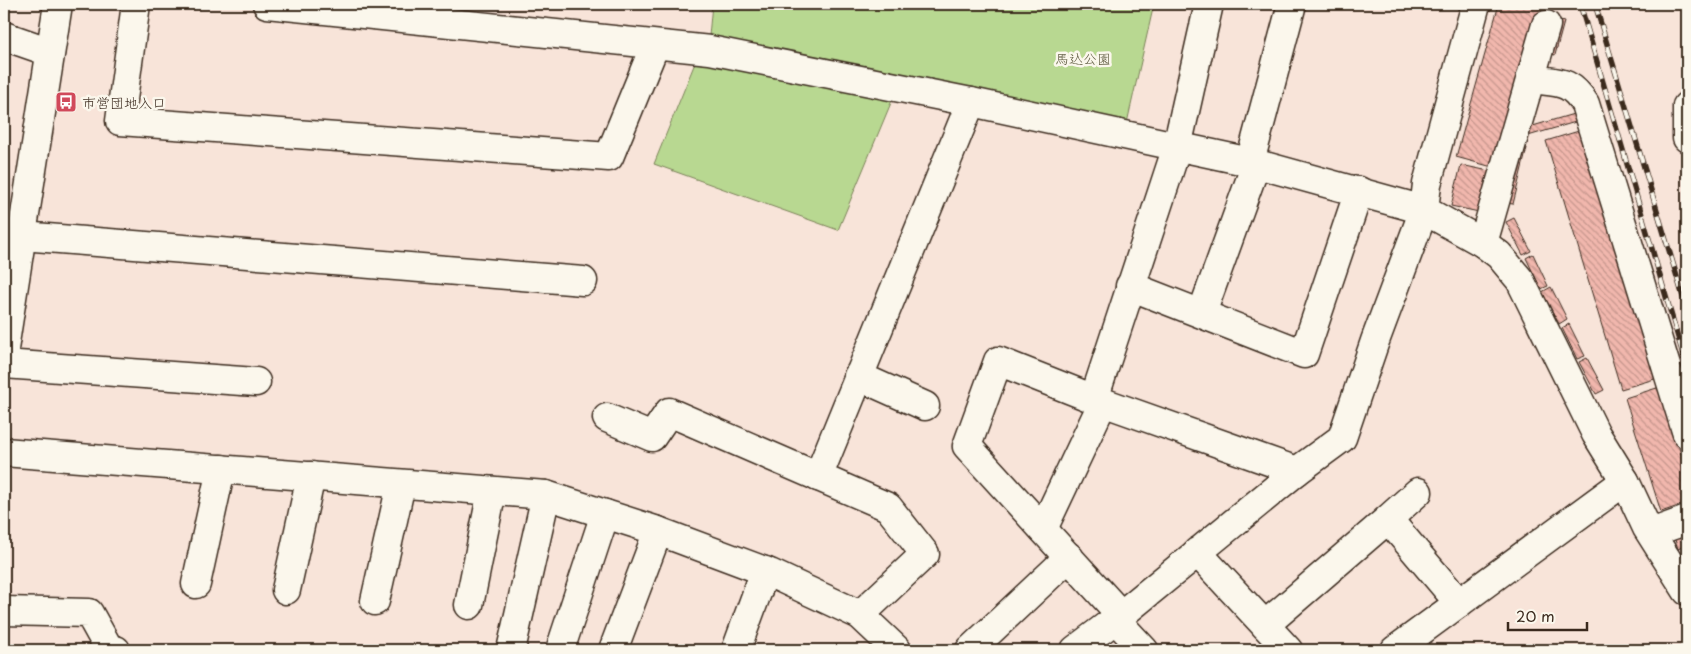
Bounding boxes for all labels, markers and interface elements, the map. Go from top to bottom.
park label: 馬込公園 [1055,48,1111,69]
bus stop icon: 市営団地入口 [54,90,78,114]
place label: 市営団地入口 [82,92,166,113]
scale bar [1508,599,1587,631]
text: 20 m [1516,604,1555,627]

